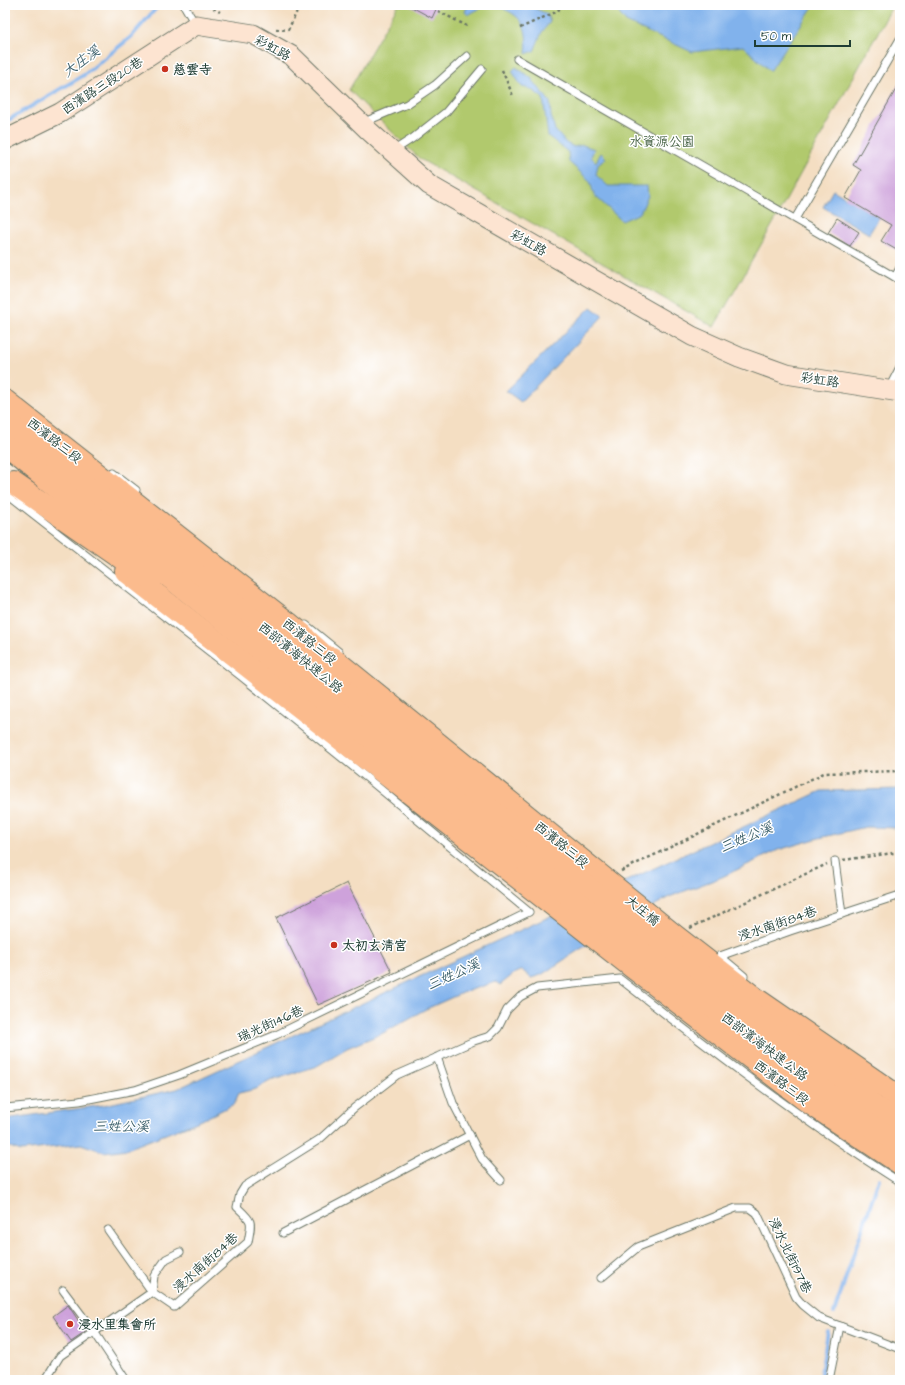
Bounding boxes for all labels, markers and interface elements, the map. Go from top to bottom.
scale bar [755,22,850,48]
text: 50 m [761,28,792,45]
street label: 彩虹路 [251,31,294,65]
water label: 大庄溪 [59,41,105,82]
street label: 西濱路三段20巷 [58,53,147,119]
place label: 慈雲寺 [173,61,212,79]
marker: 慈雲寺 [160,64,170,74]
park label: 水資源公園 [629,133,695,151]
street label: 彩虹路 [507,225,550,260]
street label: 彩虹路 [799,368,841,392]
street label: 西濱路三段 [23,414,86,468]
street label: 西濱路三段 [278,614,340,669]
street label: 西部濱海快速公路 [254,618,346,698]
street label: 西濱路三段 [530,817,592,872]
water label: 三姓公溪 [717,817,777,858]
street label: 大庄橋 [622,892,663,930]
street label: 浸水南街84巷 [735,902,819,946]
place label: 太初玄清宮 [342,937,407,955]
marker: 太初玄清宮 [329,940,339,950]
water label: 三姓公溪 [424,954,484,995]
street label: 瑞光街146巷 [234,1001,306,1047]
street label: 西部濱海快速公路 [717,1008,811,1085]
street label: 西濱路三段 [750,1056,813,1110]
water label: 三姓公溪 [93,1117,150,1137]
street label: 浸水北街197巷 [764,1215,816,1296]
street label: 浸水南街84巷 [169,1229,242,1297]
place label: 浸水里集會所 [78,1316,156,1334]
marker: 浸水里集會所 [65,1319,75,1329]

